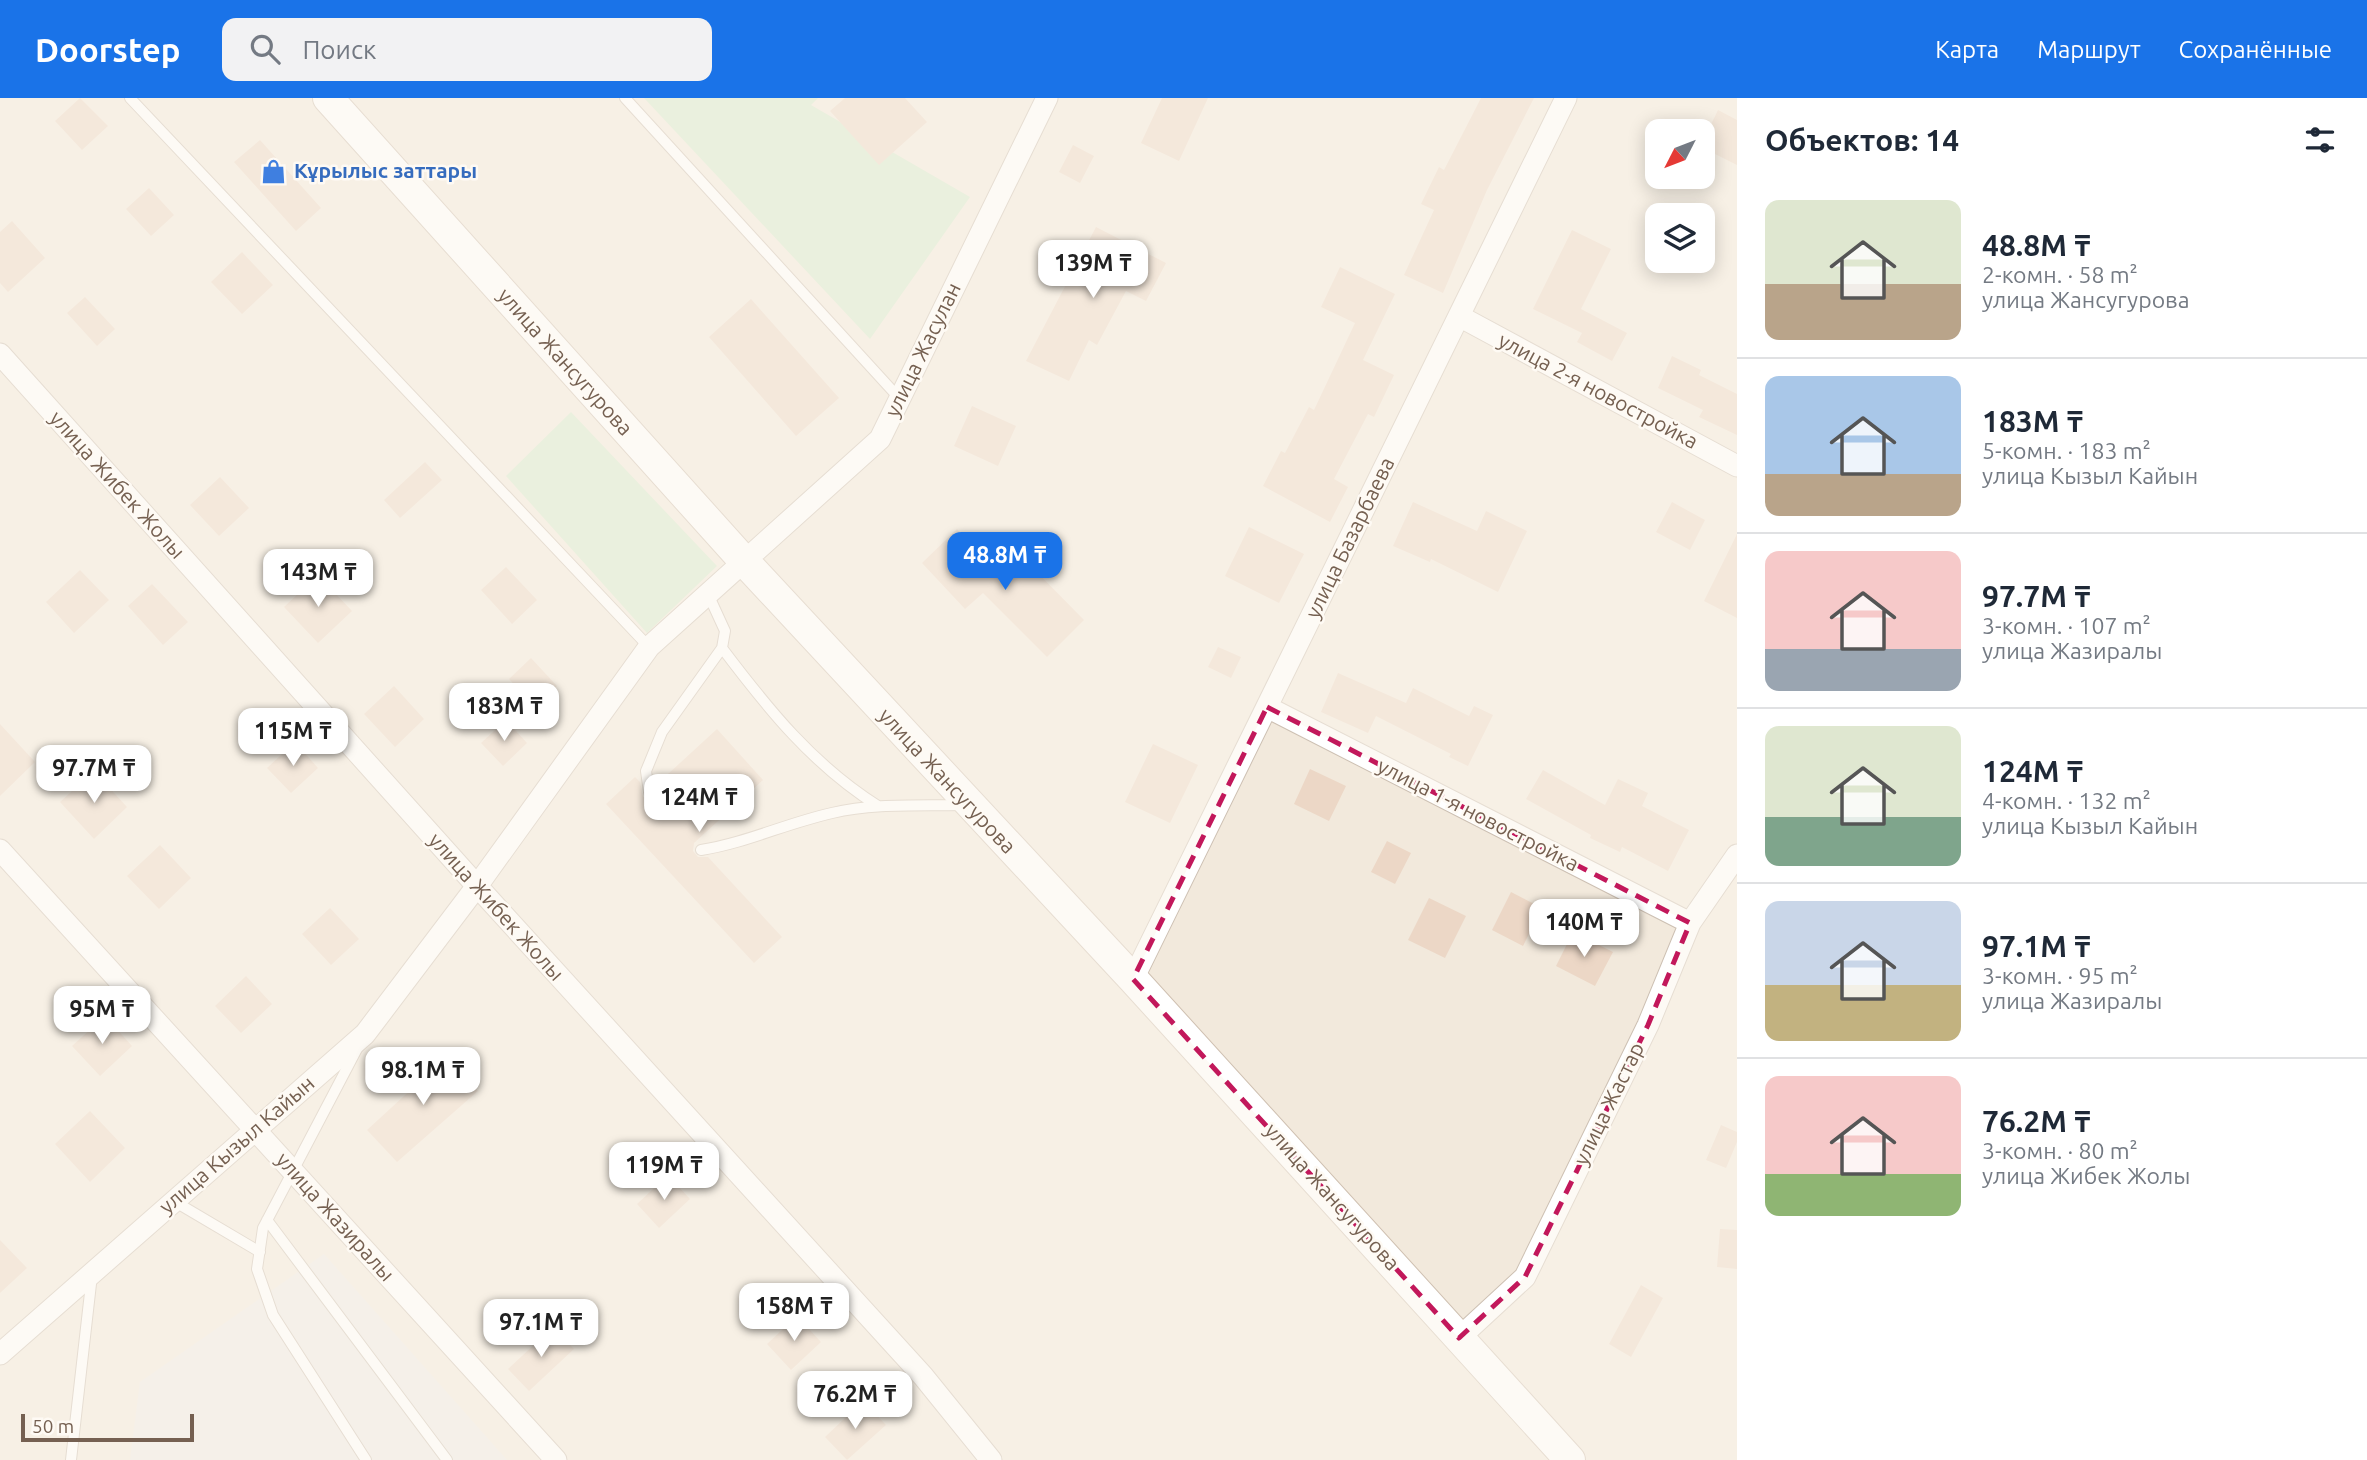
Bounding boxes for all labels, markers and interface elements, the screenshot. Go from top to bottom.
search box [222,18,712,81]
icon: search [246,30,284,68]
text: Doorstep [35,31,180,68]
text: Поиск [302,35,376,64]
text: Карта [1935,36,1999,63]
text: Маршрут [2037,36,2141,63]
text: Сохранённые [2179,36,2332,63]
north arrow [1645,119,1715,189]
map controls [1645,119,1715,273]
icon: filters [2301,121,2339,159]
text: Объектов: 14 [1765,123,1959,157]
shop icon: Кұрылыс заттары [260,157,288,185]
place label: Кұрылыс заттары [294,158,477,182]
button: layers [1645,203,1715,273]
icon: home [1821,228,1905,312]
text: 48.8M ₸ [1982,228,2091,262]
pin: 139M ₸ [1036,240,1150,300]
text: 139M ₸ [1054,250,1132,275]
text: 2-комн. · 58 m² [1982,262,2138,287]
street label: улица Жасулан [879,279,965,421]
street label: улица Жансугурова [493,283,638,440]
text: улица Жансугурова [1982,287,2190,312]
street label: улица 2-я новостройка [1495,327,1702,453]
icon: home [1821,404,1905,488]
text: 183M ₸ [1982,404,2084,438]
street label: улица Жибек Жолы [45,406,190,563]
text: 5-комн. · 183 m² [1982,438,2151,463]
street label: улица Базарбаева [1300,453,1399,622]
text: улица Кызыл Кайын [1982,463,2198,488]
pin: 48.8M ₸ [940,532,1070,592]
text: 48.8M ₸ [963,542,1047,567]
pin: 143M ₸ [261,550,375,609]
text: 143M ₸ [279,559,357,584]
icon: home [1821,579,1905,663]
text: 97.7M ₸ [1982,579,2091,613]
text: 3-комн. · 107 m² [1982,613,2151,638]
text: улица Жазиралы [1982,638,2162,663]
pin: 183M ₸ [447,684,561,743]
text: 183M ₸ [465,693,543,718]
street label: улица Жансугурова [874,703,1021,858]
pin: 115M ₸ [236,708,350,768]
text: 115M ₸ [254,718,332,743]
pin: 97.7M ₸ [29,746,159,805]
street label: улица 1-я новостройка [1374,753,1583,875]
icon: home [1821,754,1905,838]
text: 124M ₸ [1982,754,2084,788]
text: 97.7M ₸ [52,755,136,780]
pin: 124M ₸ [642,774,756,834]
text: 124M ₸ [660,784,738,809]
text: 4-комн. · 132 m² [1982,788,2151,813]
text: улица Кызыл Кайын [1982,813,2198,838]
street label: улица Жибек Жолы [424,828,569,985]
pin: 140M ₸ [1527,900,1641,959]
text: 140M ₸ [1545,909,1623,934]
icon: home [1821,929,1905,1013]
text: 97.1M ₸ [1982,929,2091,963]
text: 3-комн. · 95 m² [1982,963,2138,988]
pin: 95M ₸ [53,986,151,1046]
text: улица Жазиралы [1982,988,2162,1013]
text: 95M ₸ [70,996,134,1021]
street label: улица Жастар [1568,1038,1648,1169]
pin: 98.1M ₸ [358,1048,488,1107]
text: 98.1M ₸ [381,1057,465,1082]
street label: улица Кызыл Кайын [154,1070,319,1218]
icon: home [1821,1104,1905,1188]
text: 76.2M ₸ [1982,1104,2091,1138]
street label: улица Жансугурова [1260,1118,1405,1275]
text: 3-комн. · 80 m² [1982,1138,2138,1163]
pin: 119M ₸ [607,1142,721,1202]
street label: улица Жазиралы [272,1147,400,1286]
text: 119M ₸ [625,1152,703,1177]
text: улица Жибек Жолы [1982,1163,2190,1188]
pin: 158M ₸ [737,1284,851,1343]
text: 158M ₸ [755,1293,833,1318]
pin: 97.1M ₸ [476,1300,606,1359]
text: 97.1M ₸ [499,1309,583,1334]
pin: 76.2M ₸ [790,1372,920,1431]
text: 76.2M ₸ [813,1381,897,1406]
scale bar [21,1411,194,1443]
text: 50 m [32,1415,74,1437]

